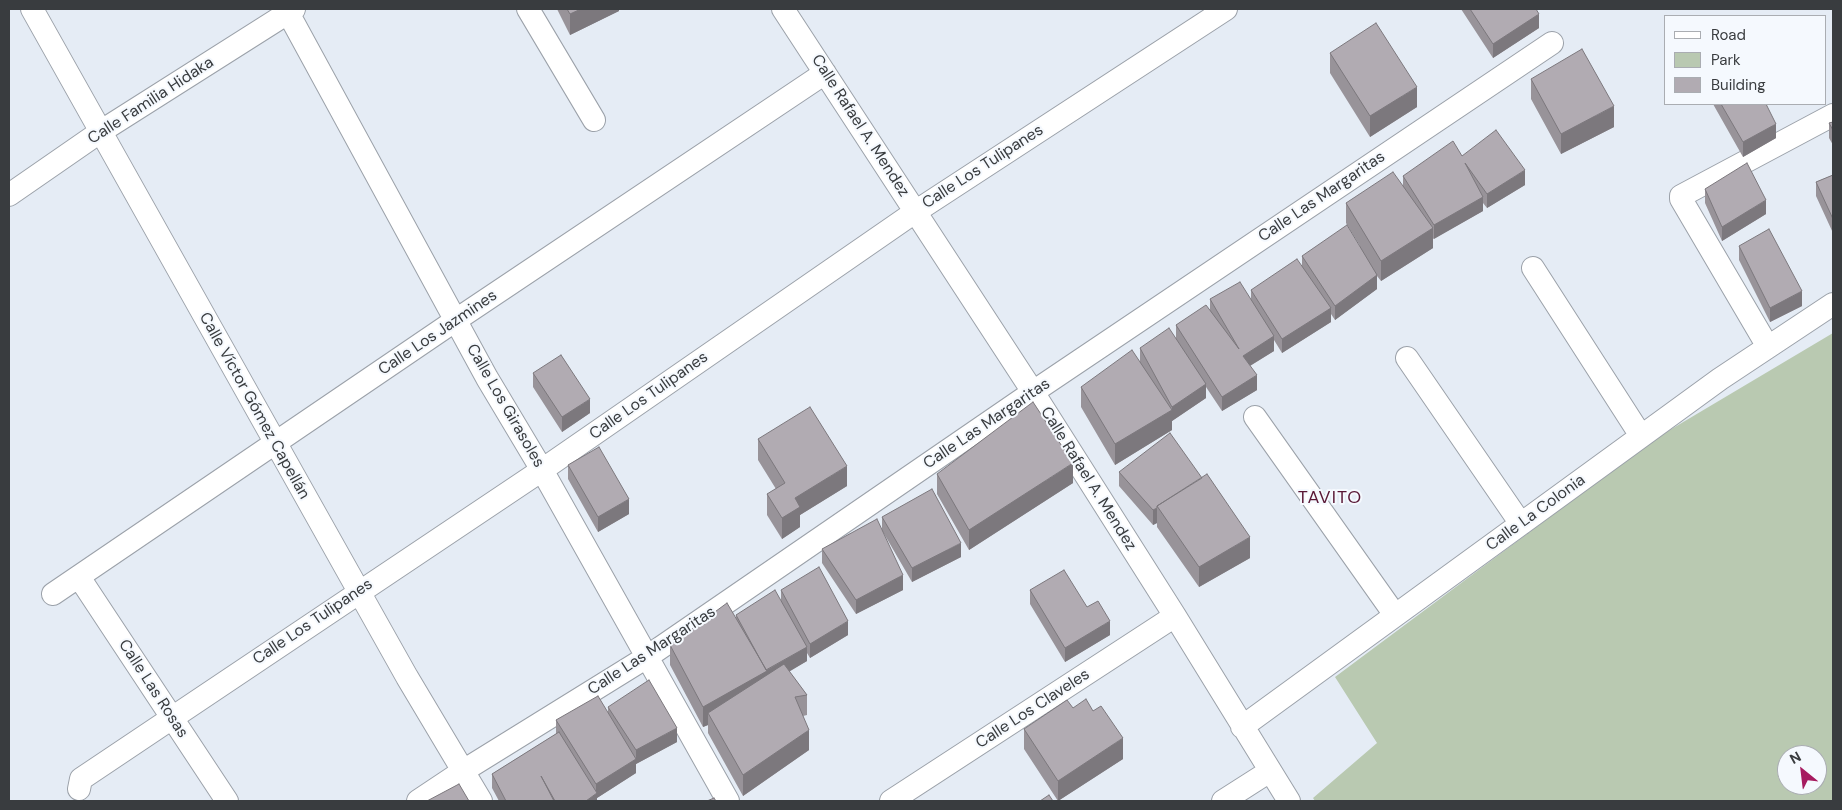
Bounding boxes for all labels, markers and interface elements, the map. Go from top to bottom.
legend [1664,15,1827,105]
text: Road [1711,25,1746,45]
text: Park [1711,50,1741,70]
street label: Calle Rafael A. Mendez [807,51,913,201]
street label: Calle Familia Hidaka [85,53,217,149]
text: Building [1711,75,1766,95]
street label: Calle Los Tulipanes [919,121,1047,213]
street label: Calle Las Margaritas [1255,148,1389,246]
street label: Calle Los Jazmines [375,286,501,380]
street label: Calle Víctor Gómez Capellán [195,309,313,503]
street label: Calle Los Girasoles [462,341,548,471]
street label: Calle Los Tulipanes [586,348,712,444]
street label: Calle Las Margaritas [920,375,1054,473]
street label: Calle Rafael A. Mendez [1036,404,1140,554]
street label: Calle La Colonia [1483,471,1589,555]
district label: TAVITO [1297,487,1363,509]
street label: Calle Los Tulipanes [249,575,377,669]
street label: Calle Las Margaritas [585,603,719,699]
street label: Calle Las Rosas [114,636,192,742]
street label: Calle Los Claveles [973,665,1093,753]
north arrow [1777,745,1827,795]
text: N [1786,747,1804,768]

